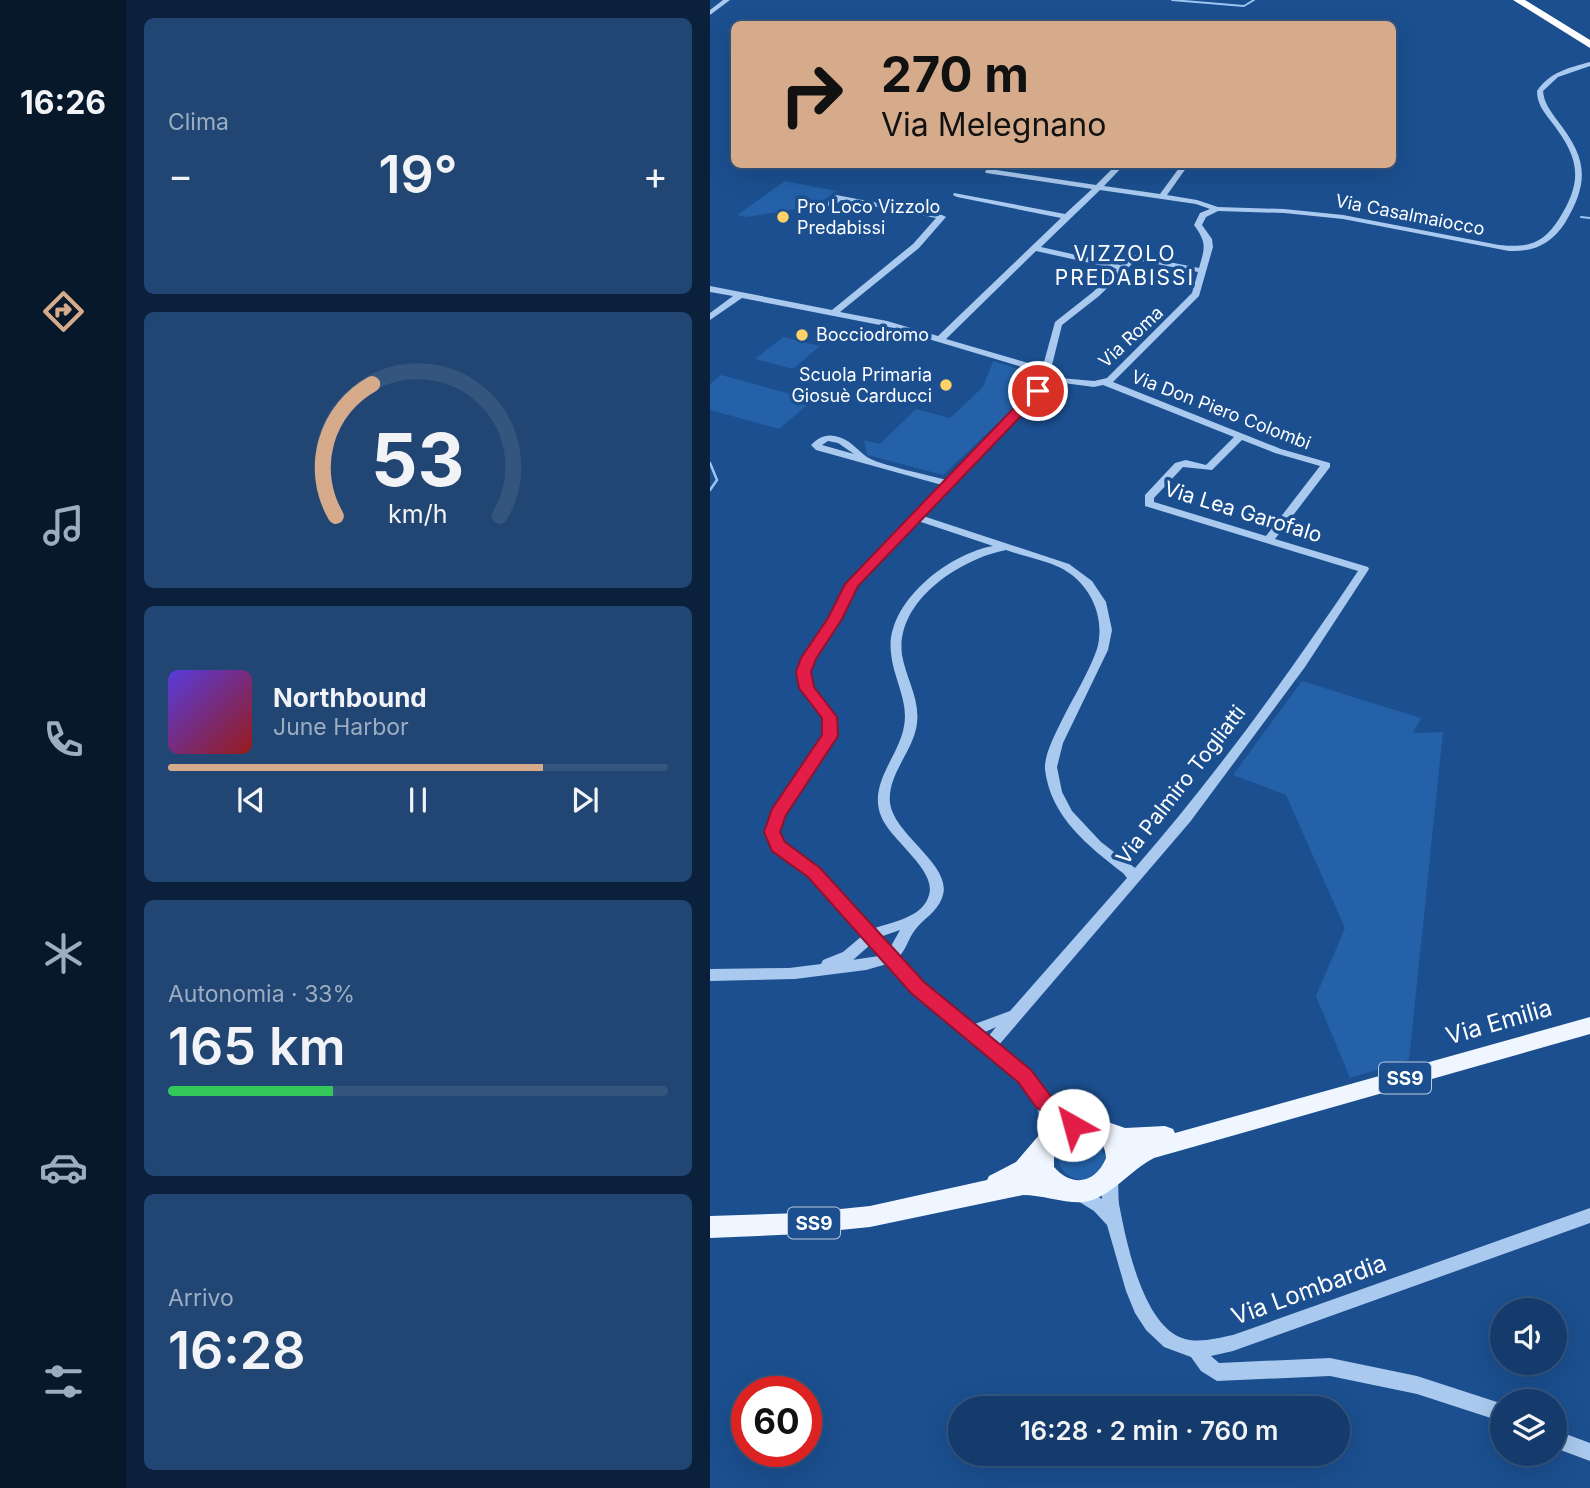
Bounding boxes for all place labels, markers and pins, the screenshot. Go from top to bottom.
place label: Pro Loco Vizzolo Predabissi [797,196,940,238]
marker: Pro Loco Vizzolo Predabissi [775,209,791,225]
place label: Bocciodromo [816,324,929,345]
marker: Bocciodromo [794,327,810,343]
pin [1008,361,1068,421]
place label: Scuola Primaria Giosuè Carducci [791,364,932,406]
marker: Scuola Primaria Giosuè Carducci [938,377,954,393]

